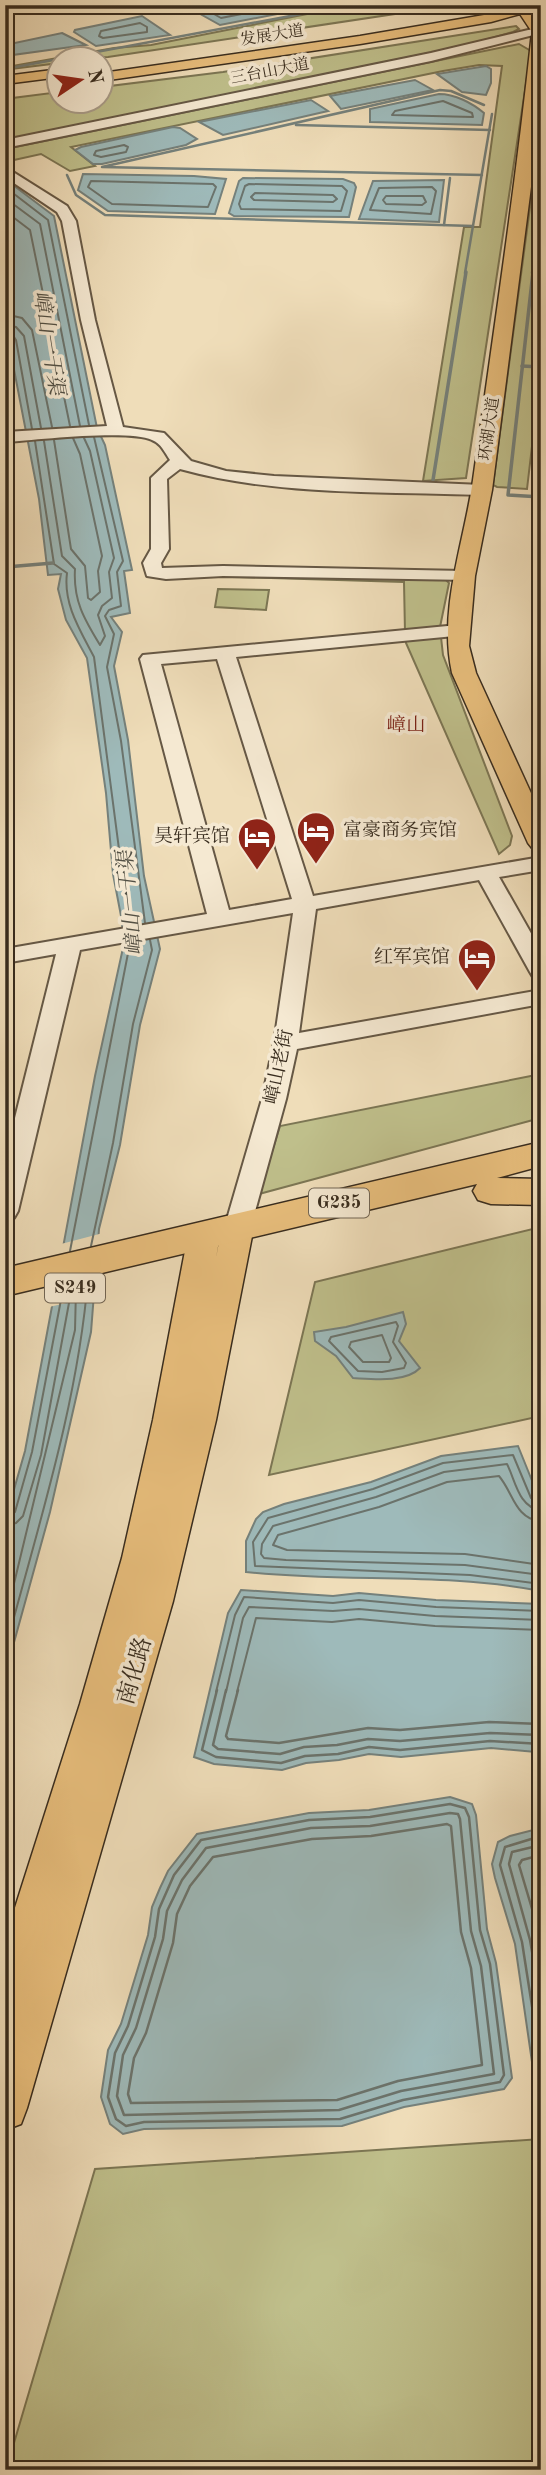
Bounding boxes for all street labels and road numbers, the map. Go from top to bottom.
street label: 发展大道 [239,21,305,49]
street label: 三台山大道 [229,55,311,87]
street label: 环湖大道 [476,396,502,462]
street label: 嶂山老街 [260,1027,297,1106]
road number: G235 [309,1188,369,1218]
road number: S249 [45,1274,105,1302]
street label: 南化路 [113,1634,156,1707]

